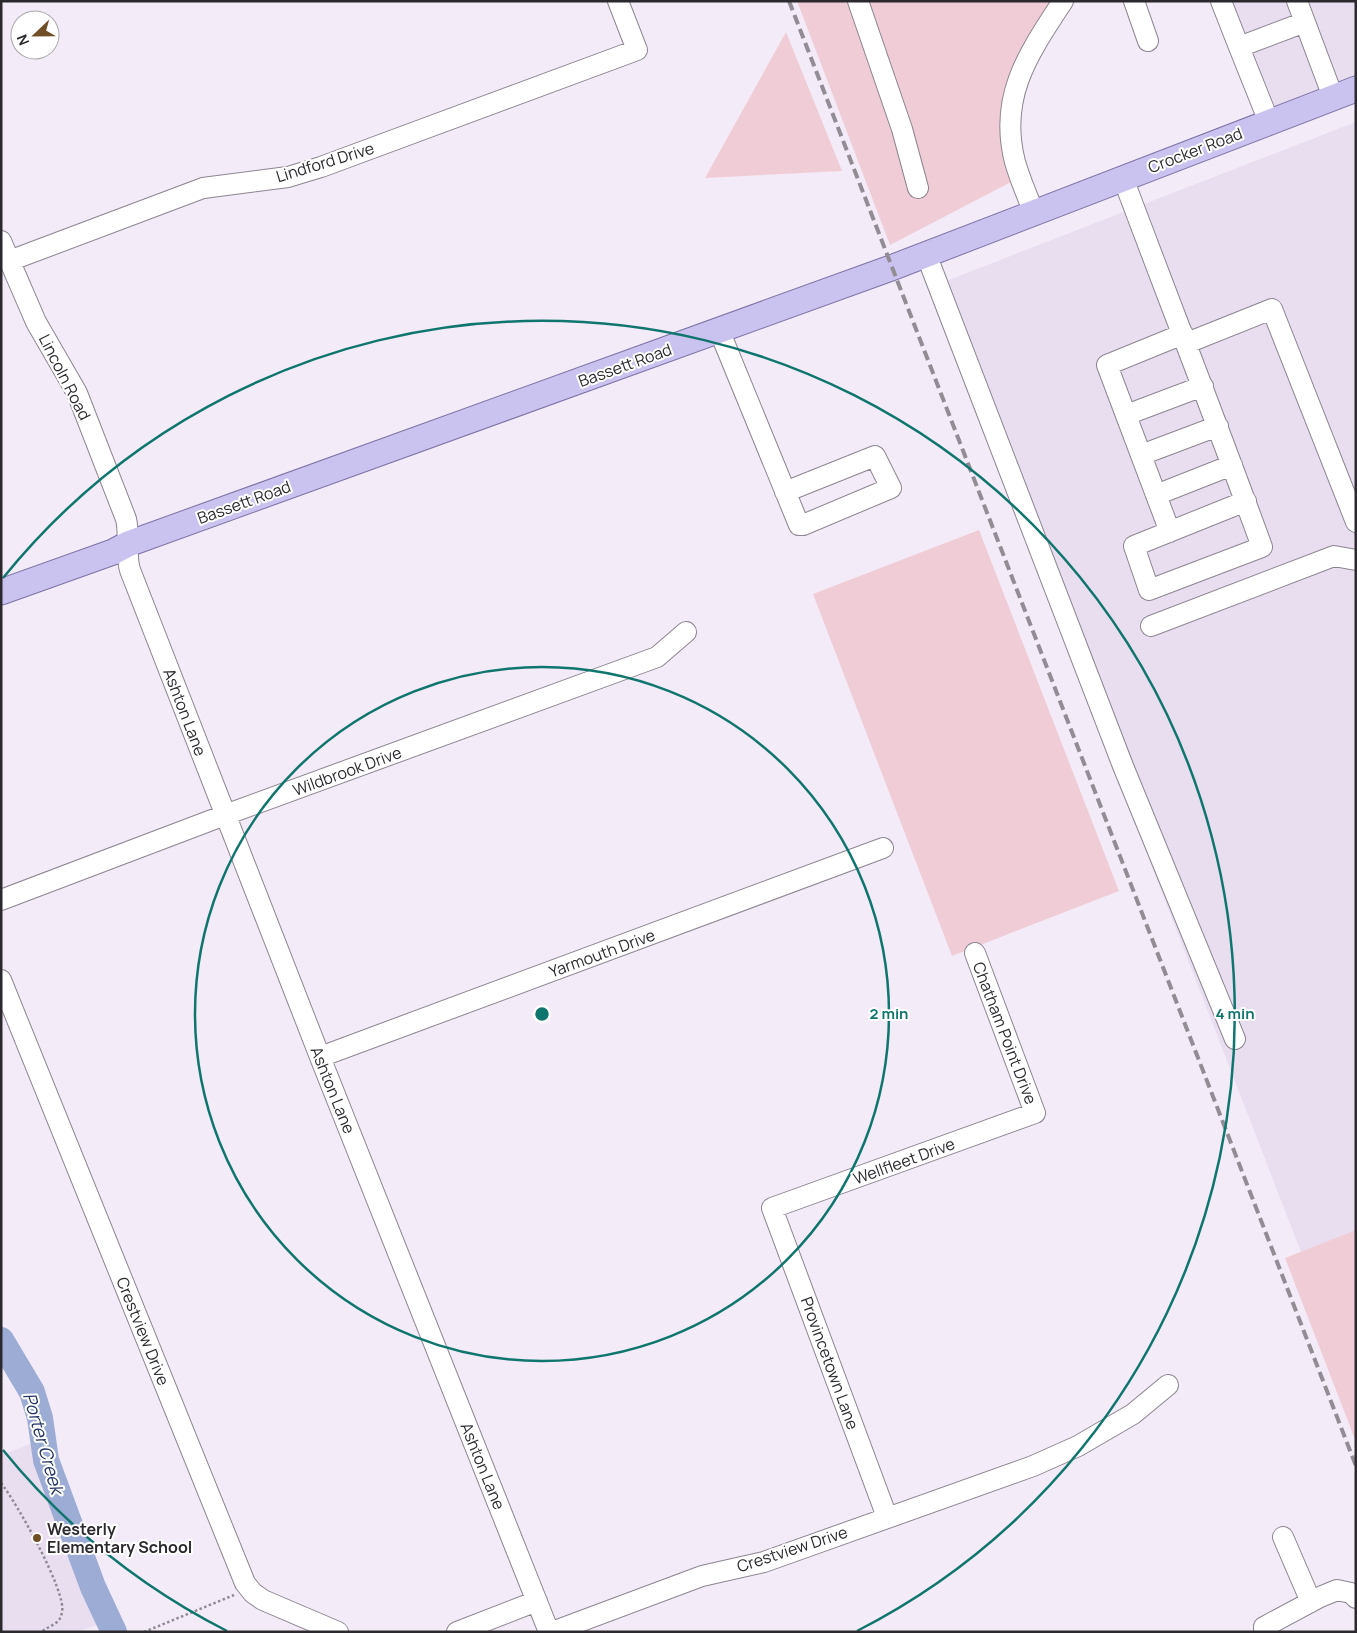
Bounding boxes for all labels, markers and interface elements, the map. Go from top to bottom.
north arrow [10,10,60,60]
text: N [12,32,33,48]
street label: Crocker Road [1145,122,1245,178]
street label: Lindford Drive [273,137,377,187]
street label: Lincoln Road [34,330,96,424]
street label: Bassett Road [575,338,675,392]
street label: Bassett Road [194,475,294,529]
street label: Ashton Lane [158,665,212,759]
street label: Wildbrook Drive [290,741,404,801]
street label: Yarmouth Drive [546,924,658,982]
street label: Chatham Point Drive [968,959,1042,1107]
text: 2 min [869,1003,909,1024]
text: 4 min [1215,1003,1255,1024]
centre of rings [533,1005,551,1023]
street label: Ashton Lane [306,1043,360,1137]
street label: Wellfleet Drive [850,1132,958,1190]
street label: Crestview Drive [111,1274,175,1388]
street label: Provincetown Lane [796,1294,864,1432]
water label: Porter Creek [18,1389,71,1500]
street label: Ashton Lane [456,1419,510,1513]
place label: Westerly Elementary School [47,1518,192,1558]
street label: Crestview Drive [734,1521,850,1577]
marker: Westerly Elementary School [31,1532,43,1544]

